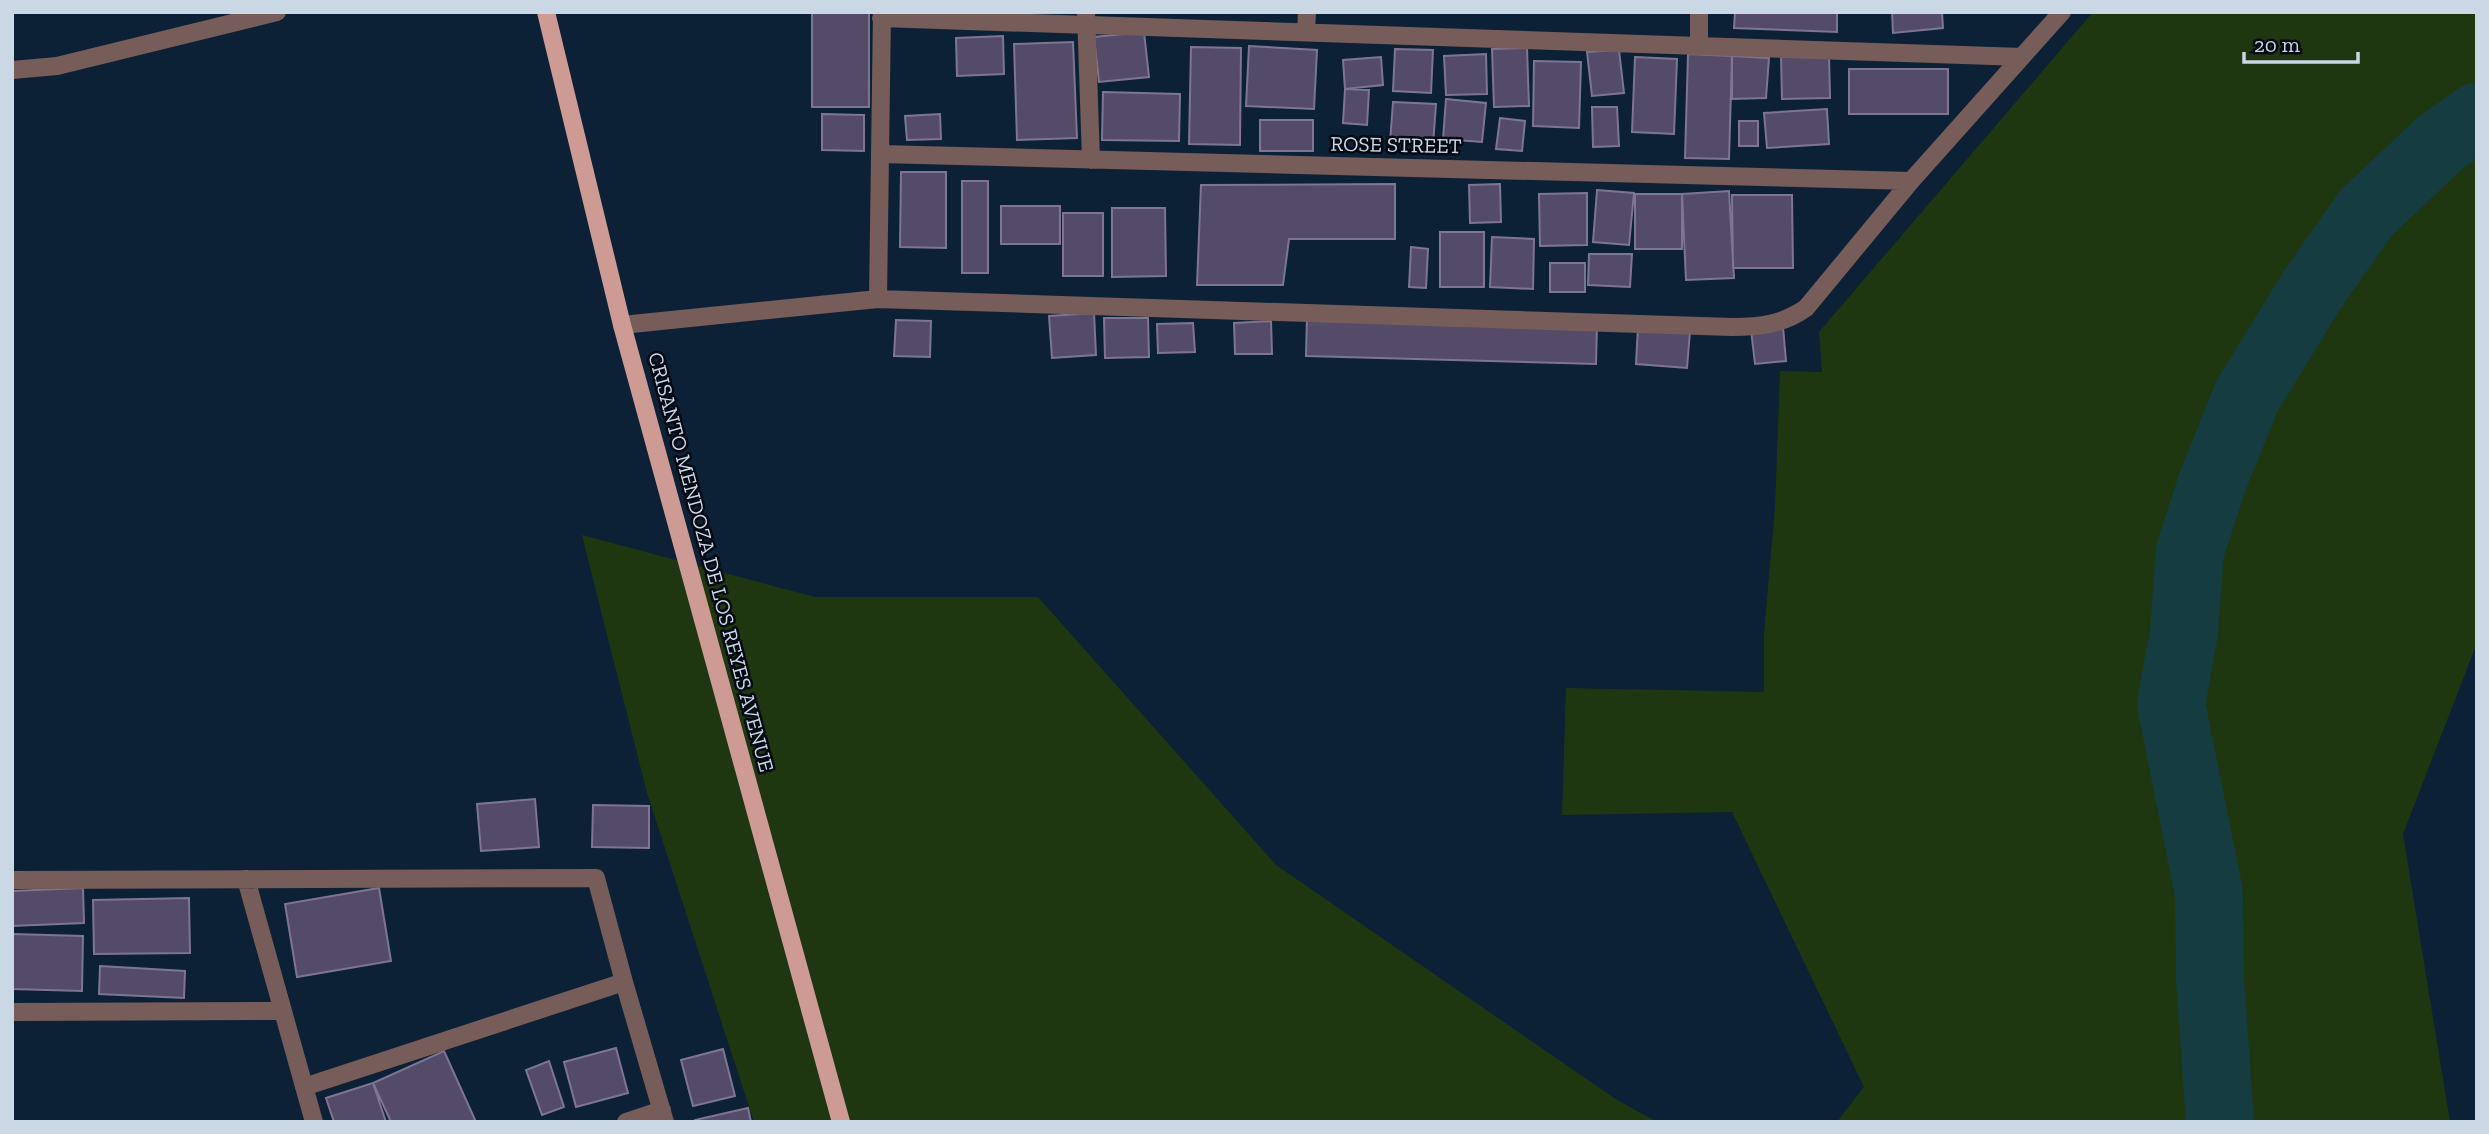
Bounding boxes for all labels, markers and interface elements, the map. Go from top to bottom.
scale bar [2244,21,2358,65]
text: 20 m [2254,32,2300,57]
street label: ROSE STREET [1330,131,1462,158]
street label: CRISANTO MENDOZA DE LOS REYES AVENUE [643,349,780,775]

